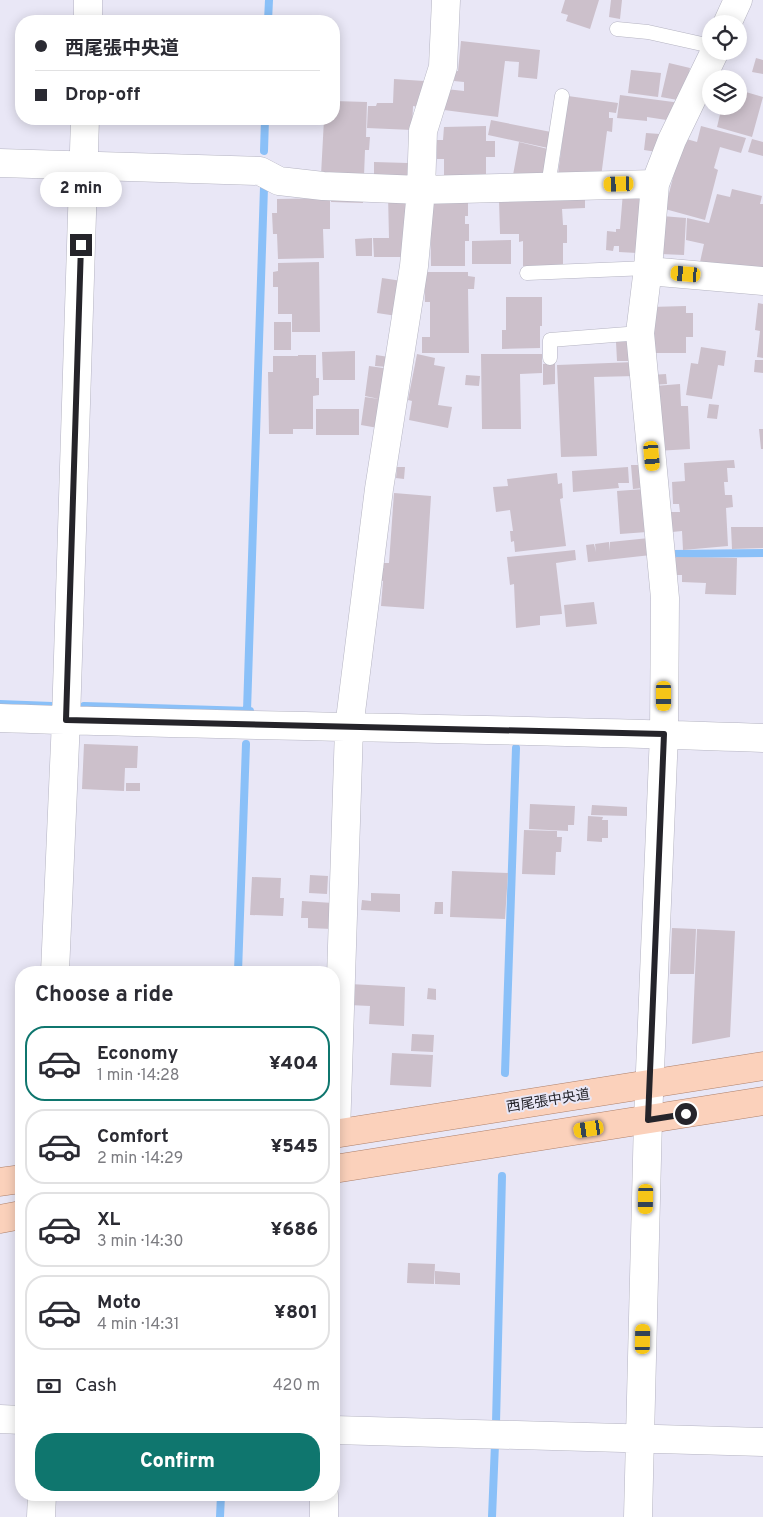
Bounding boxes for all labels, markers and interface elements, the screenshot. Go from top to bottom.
map controls [702,15,747,115]
button: locate [702,15,747,60]
text: 西尾張中央道 [65,37,179,61]
button: layers [702,70,747,115]
text: Drop-off [65,83,140,107]
callout: 2 min [40,172,122,208]
car [603,176,634,192]
text: 2 min [60,179,102,199]
route end [70,234,92,256]
car [670,265,701,283]
car [643,440,660,472]
car [656,681,671,711]
text: Choose a ride [35,982,173,1009]
icon: car [37,1041,82,1086]
text: Economy [97,1042,178,1066]
text: ¥404 [269,1052,318,1076]
text: 1 min · 14:28 [97,1066,180,1086]
street label: 西尾張中央道 [505,1087,591,1116]
route start [675,1103,697,1125]
car [573,1119,604,1139]
icon: car [37,1124,82,1169]
text: Comfort [97,1125,169,1149]
text: ¥545 [270,1135,318,1159]
text: 2 min · 14:29 [97,1149,183,1169]
car [638,1184,653,1214]
icon: car [37,1207,82,1252]
text: XL [97,1208,120,1232]
text: ¥686 [271,1218,318,1242]
text: 3 min · 14:30 [97,1232,183,1252]
icon: car [37,1290,82,1335]
text: Moto [97,1291,141,1315]
text: ¥801 [274,1301,318,1325]
text: 4 min · 14:31 [97,1315,180,1335]
car [635,1324,650,1354]
icon: cash [35,1372,63,1400]
text: Cash [75,1374,117,1398]
text: 420 m [273,1376,320,1396]
button: Confirm [35,1433,320,1491]

